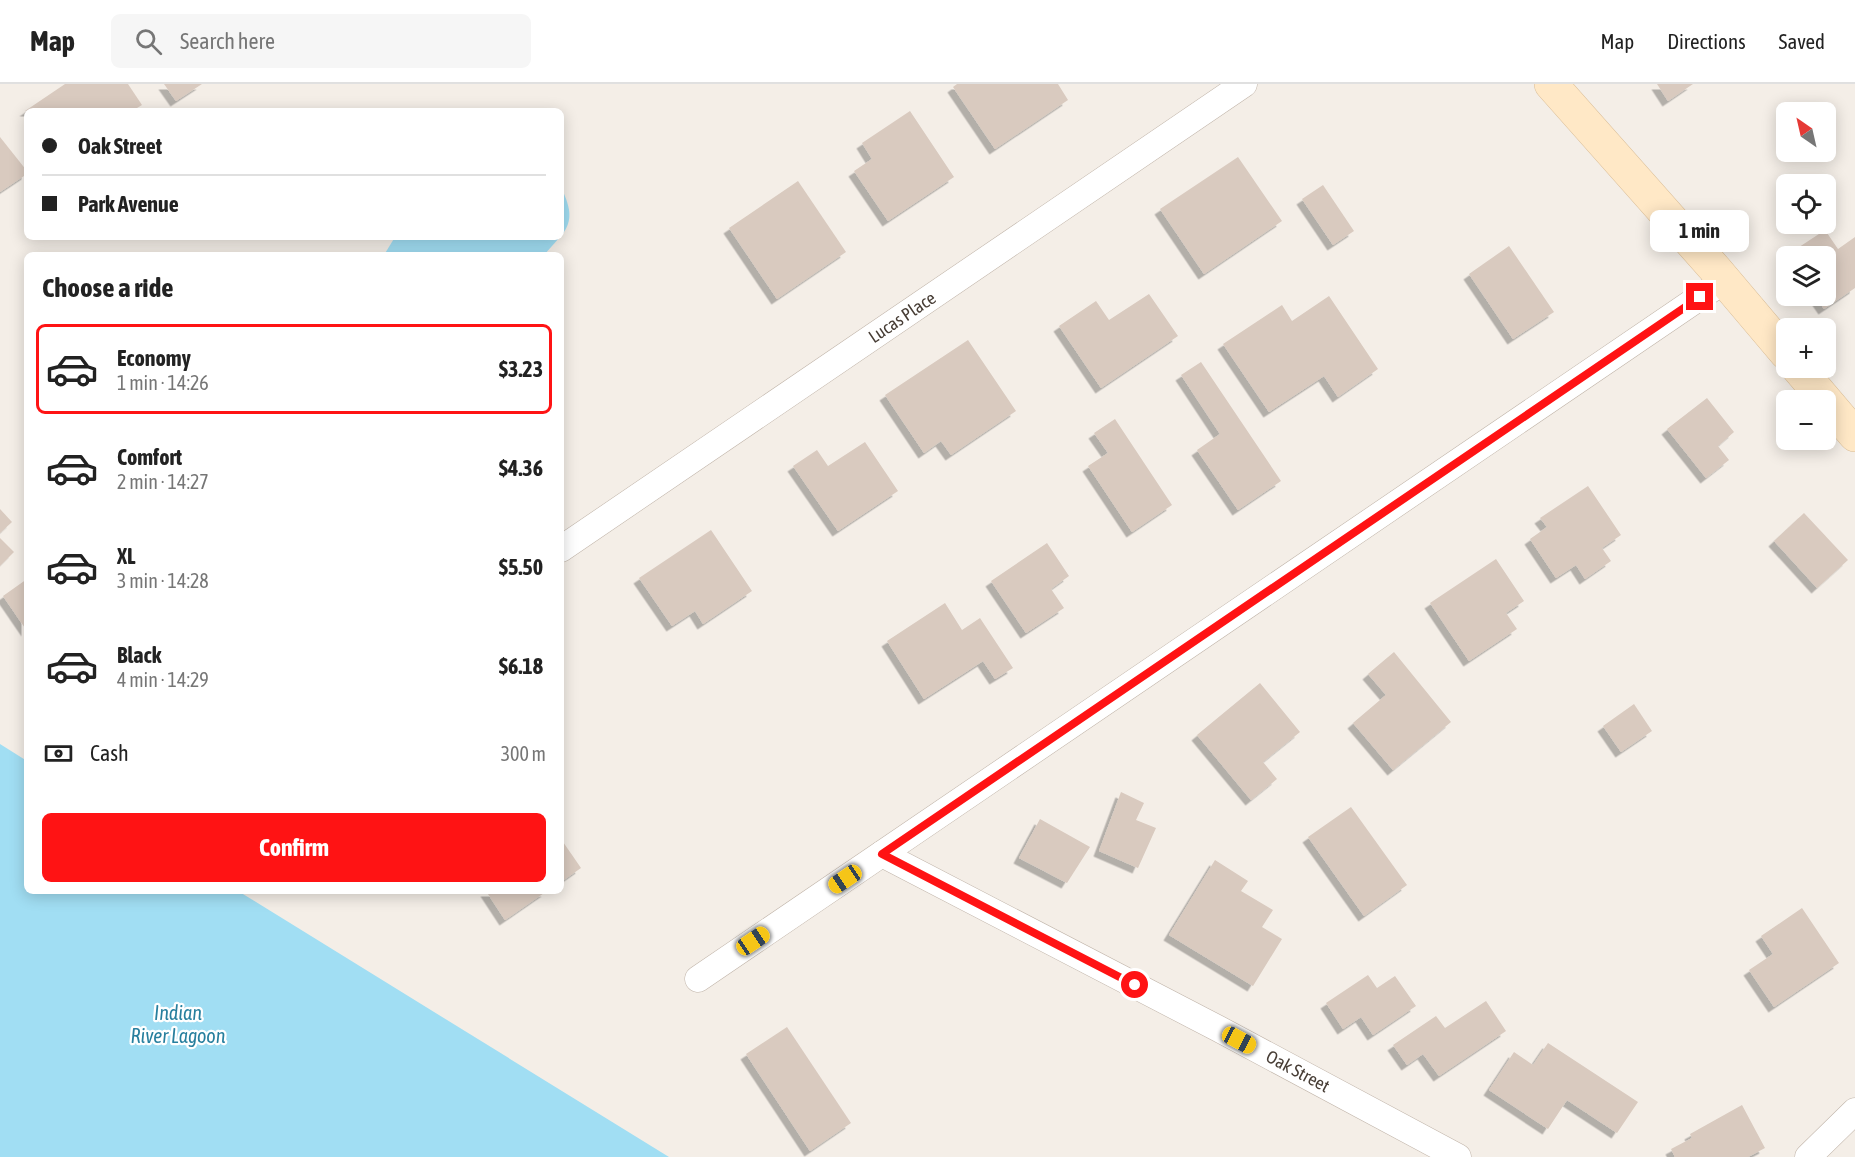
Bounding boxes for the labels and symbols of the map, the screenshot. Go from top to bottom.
north arrow [1776,102,1836,162]
callout: 1 min [1650,210,1750,252]
route end [1686,283,1713,310]
street label: Lucas Place [864,287,940,347]
car [825,861,865,897]
car [733,923,773,959]
route start [1121,971,1148,998]
water label: Indian River Lagoon [131,1001,226,1047]
car [1219,1024,1259,1056]
street label: Oak Street [1263,1046,1333,1096]

